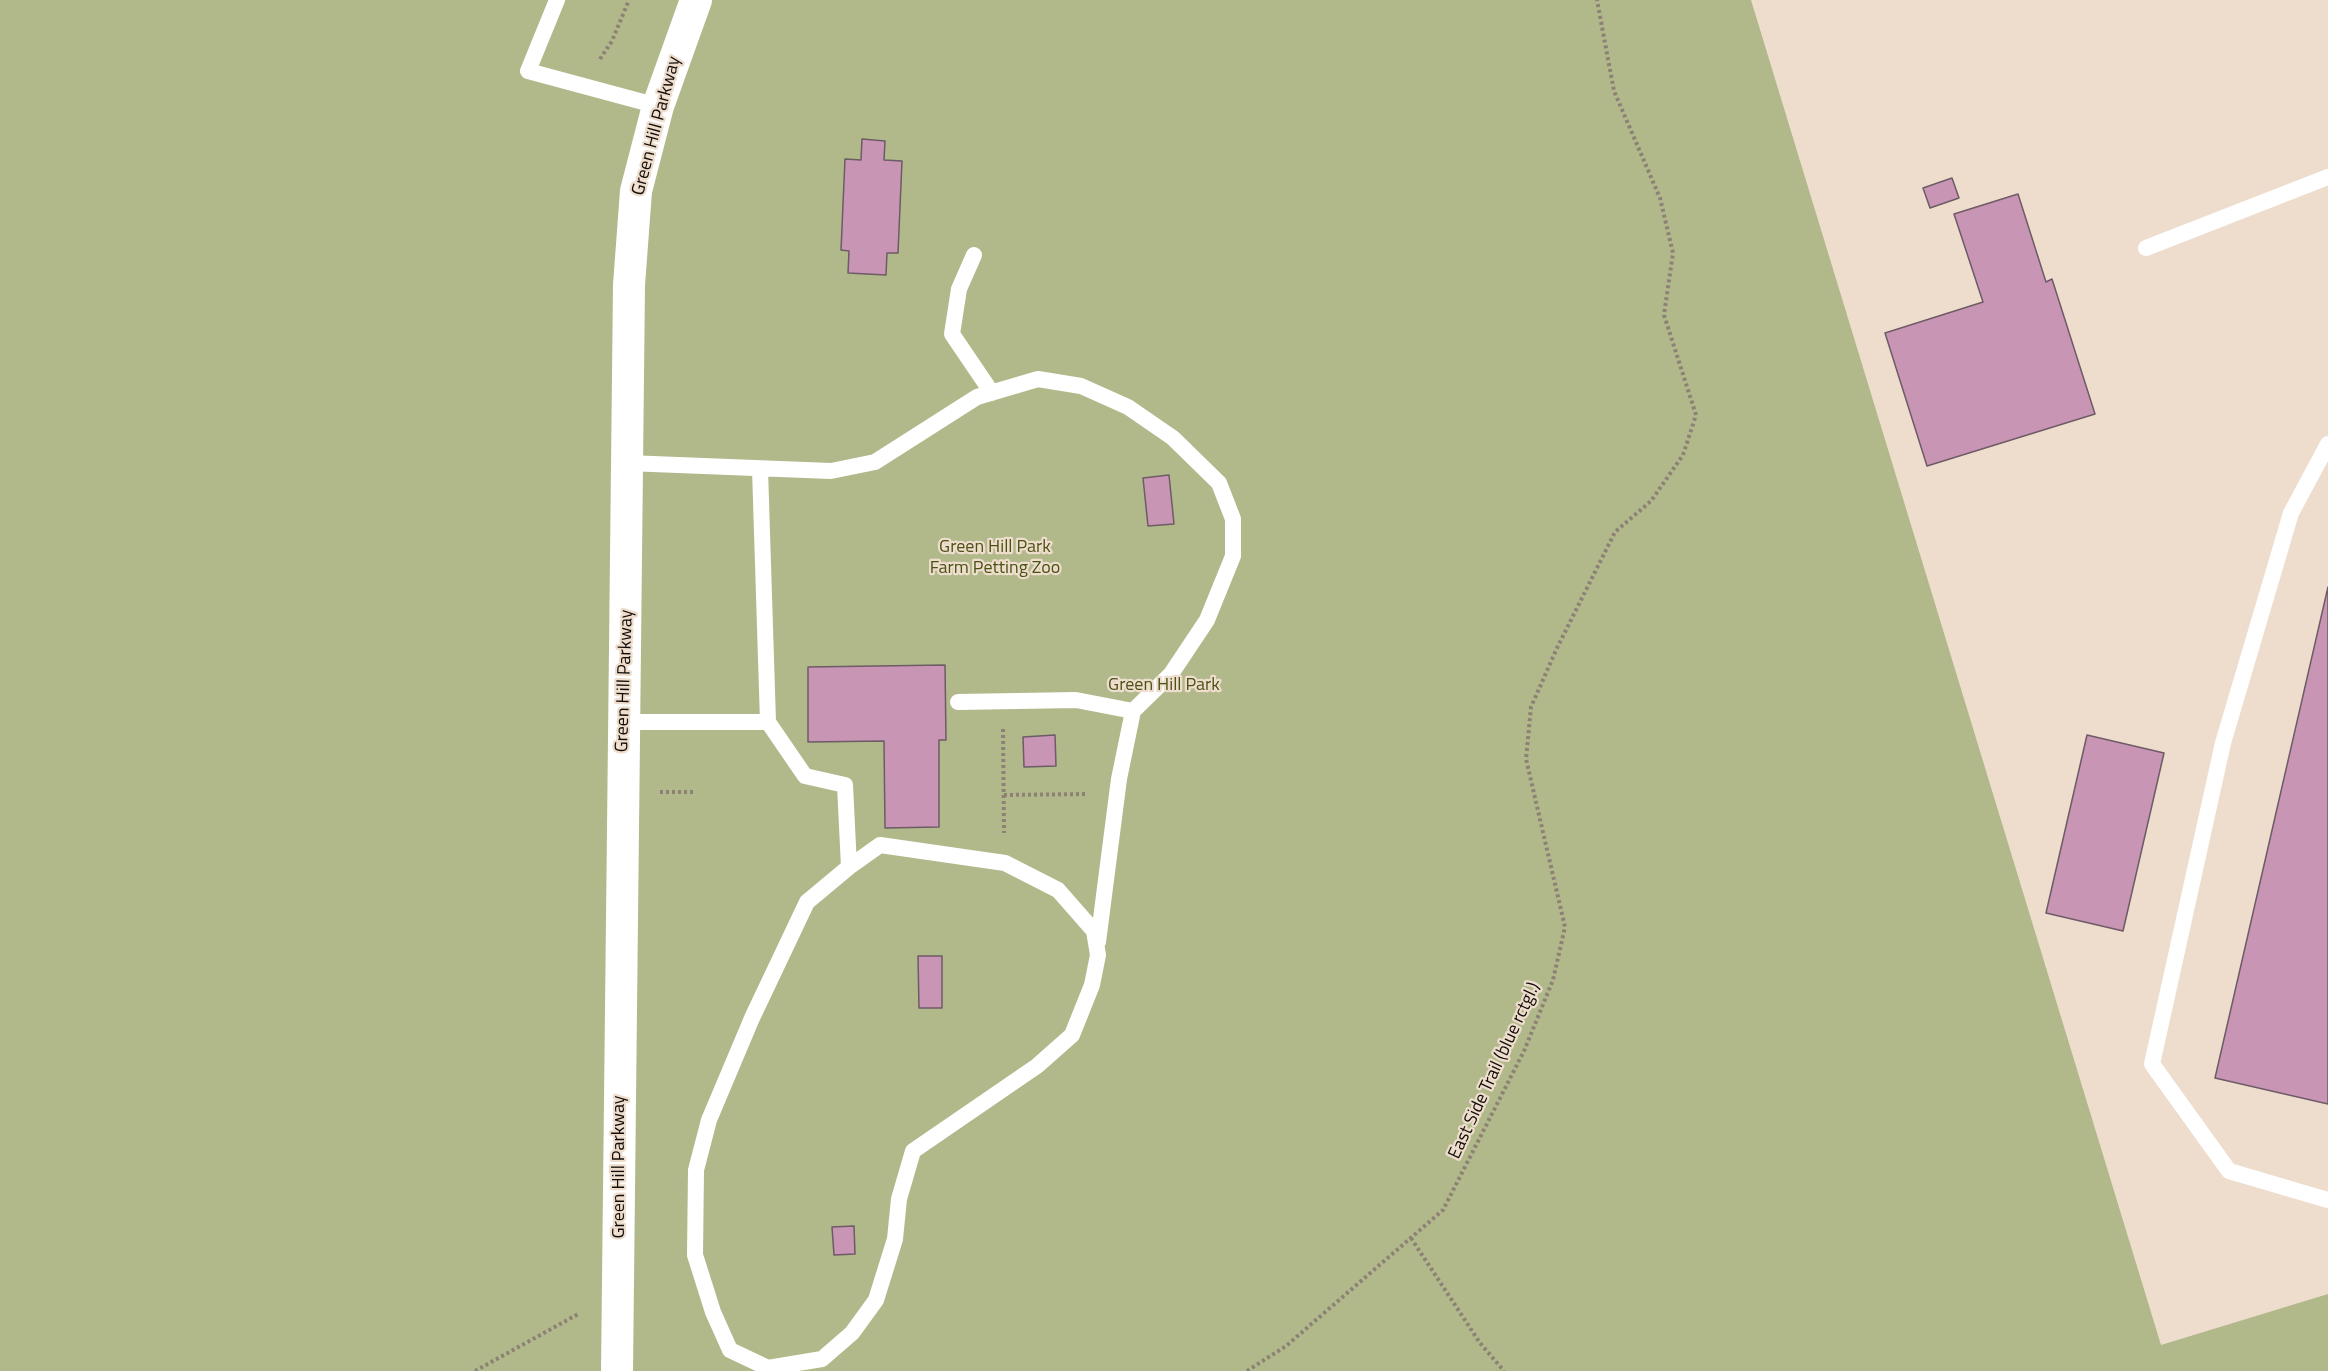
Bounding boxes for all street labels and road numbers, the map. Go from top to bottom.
street label: Green Hill Parkway [628,54,686,198]
street label: Green Hill Parkway [612,609,638,753]
street label: East Side Trail (blue rctgl.) [1445,979,1545,1163]
street label: Green Hill Parkway [609,1095,631,1239]

